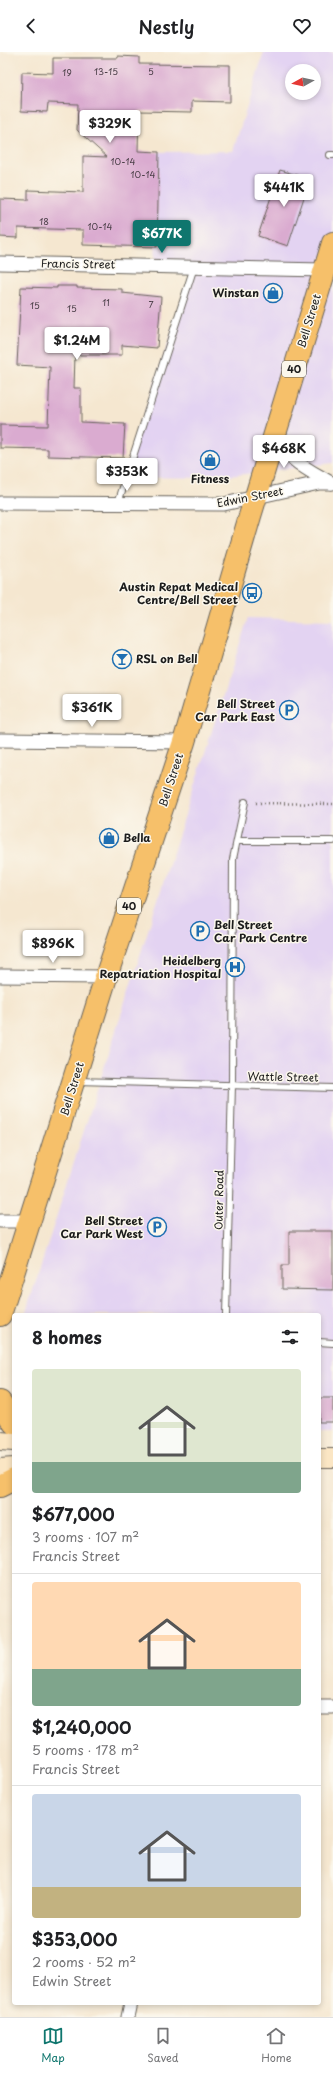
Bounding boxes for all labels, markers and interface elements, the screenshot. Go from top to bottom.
text: Nestly [139,13,194,40]
icon: back [20,15,42,37]
icon: heart [291,15,313,37]
house number: 13-15 [94,64,118,78]
house number: 5 [148,64,154,78]
north arrow [285,64,321,100]
map controls [285,64,321,100]
house number: 19 [62,65,72,79]
pin: $329K [82,110,138,144]
text: $329K [89,113,131,132]
house number: 10-14 [111,154,136,168]
house number: 10-14 [131,167,156,181]
pin: $441K [256,174,312,208]
text: $441K [263,177,305,196]
house number: 18 [39,214,49,228]
house number: 10-14 [88,219,113,233]
pin: $677K [134,220,190,254]
text: $677K [142,223,182,242]
street label: Francis Street [41,254,116,273]
shop icon: Winstan [262,282,284,304]
place label: Winstan [212,284,259,301]
street label: Bell Street [292,291,325,350]
house number: 11 [102,295,110,309]
house number: 7 [148,297,154,311]
house number: 15 [30,298,40,312]
house number: 15 [67,301,77,315]
pin: $1.24M [44,327,110,361]
text: $1.24M [53,330,101,349]
road number: 40 [282,361,306,377]
pin: $468K [256,435,312,469]
text: $468K [262,438,306,457]
shop icon: Fitness [199,449,221,471]
pin: $353K [99,458,155,492]
text: $353K [106,461,148,480]
place label: Fitness [191,470,230,487]
street label: Edwin Street [215,482,285,511]
place label: Austin Repat Medical Centre/Bell Street [118,578,238,608]
bus stop icon: Austin Repat Medical Centre/Bell Street [241,582,263,604]
bar icon: RSL on Bell [111,648,133,670]
place label: RSL on Bell [136,650,197,667]
pin: $361K [64,694,120,728]
place label: Bell Street Car Park East [195,695,275,725]
text: $361K [71,697,113,716]
parking icon: Bell Street Car Park East [278,699,300,721]
street label: Bell Street [154,750,187,809]
shop icon: Bella [98,827,120,849]
place label: Bella [123,829,151,846]
road number: 40 [117,898,141,914]
place label: Bell Street Car Park Centre [214,916,307,946]
parking icon: Bell Street Car Park Centre [189,920,211,942]
pin: $896K [25,930,81,964]
text: $896K [32,933,75,952]
place label: Heidelberg Repatriation Hospital [100,952,221,982]
hospital icon: Heidelberg Repatriation Hospital [224,956,246,978]
street label: Bell Street [55,1059,88,1118]
street label: Wattle Street [247,1067,319,1086]
street label: Outer Road [209,1169,228,1230]
place label: Bell Street Car Park West [60,1212,143,1242]
parking icon: Bell Street Car Park West [146,1216,168,1238]
text: 8 homes [32,1324,102,1350]
icon: filters [279,1326,301,1348]
icon: home [131,1395,203,1467]
text: $677,000 [32,1501,115,1527]
text: 3 rooms · 107 m² [32,1527,139,1546]
text: Francis Street [32,1546,120,1565]
icon: home [131,1608,203,1680]
text: $1,240,000 [32,1714,131,1740]
text: 5 rooms · 178 m² [32,1740,139,1759]
text: Francis Street [32,1759,120,1778]
icon: home [131,1820,203,1892]
text: $353,000 [32,1926,117,1952]
text: 2 rooms · 52 m² [32,1952,136,1971]
text: Edwin Street [32,1971,111,1990]
tab: Map [41,2025,65,2066]
tab: Saved [147,2025,179,2066]
tab: Home [261,2025,292,2066]

